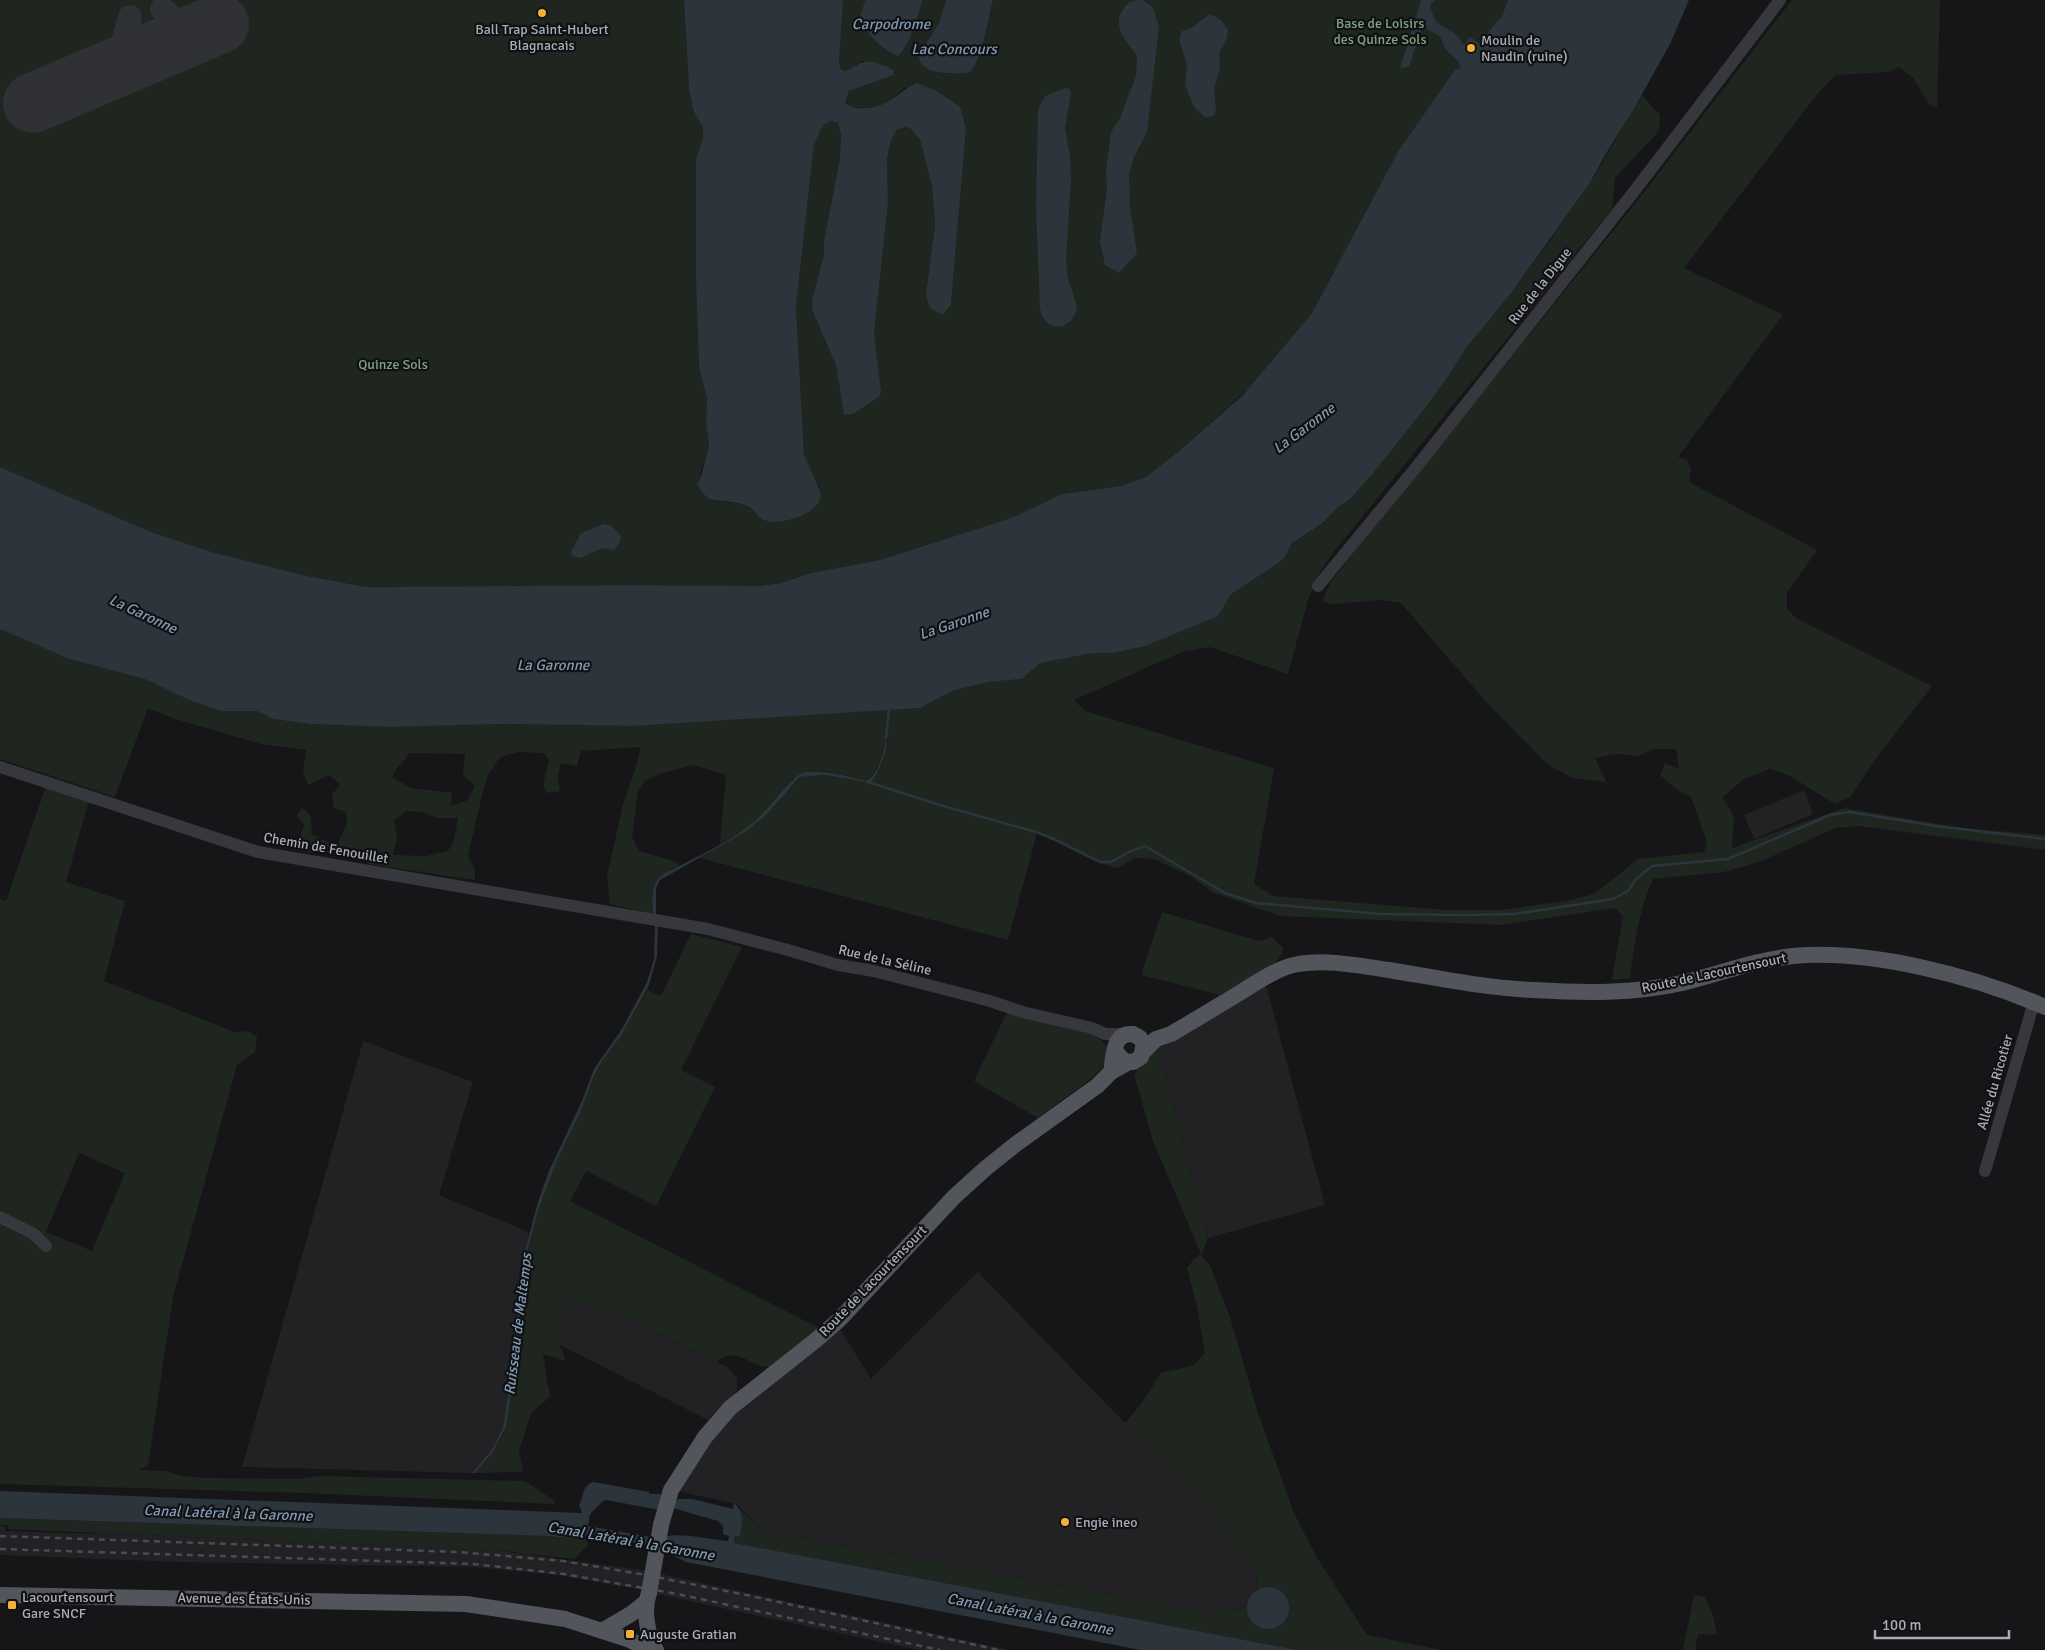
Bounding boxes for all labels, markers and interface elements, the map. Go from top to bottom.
marker: Ball Trap Saint-Hubert Blagnacais [536,7,548,19]
water label: Carpodrome [852,15,932,33]
park label: Base de Loisirs des Quinze Sols [1333,15,1427,48]
place label: Ball Trap Saint-Hubert Blagnacais [475,21,609,54]
place label: Moulin de Naudin (ruine) [1481,32,1568,65]
water label: Lac Concours [911,40,998,58]
marker: Moulin de Naudin (ruine) [1465,42,1477,54]
street label: Rue de la Digue [1505,244,1575,328]
park label: Quinze Sols [358,356,428,373]
water label: La Garonne [1270,398,1340,457]
water label: La Garonne [106,590,181,638]
water label: La Garonne [917,602,993,643]
water label: La Garonne [517,656,591,674]
street label: Chemin de Fenouillet [262,829,390,867]
street label: Rue de la Séline [837,941,933,979]
street label: Route de Lacourtensourt [1640,949,1788,997]
street label: Allée du Ricotier [1973,1032,2017,1132]
street label: Route de Lacourtensourt [816,1222,930,1340]
water label: Ruisseau de Maltemps [500,1251,536,1396]
water label: Canal Latéral à la Garonne [143,1501,314,1525]
place label: Engie ineo [1075,1514,1138,1531]
marker: Engie ineo [1059,1516,1071,1528]
water label: Canal Latéral à la Garonne [546,1517,717,1565]
place label: Lacourtensourt Gare SNCF [22,1589,114,1622]
street label: Avenue des États-Unis [177,1589,311,1609]
water label: Canal Latéral à la Garonne [945,1589,1116,1639]
marker: Lacourtensourt Gare SNCF [6,1599,18,1611]
scale bar [1875,1608,2009,1640]
text: 100 m [1882,1616,1922,1634]
place label: Auguste Gratian [640,1626,737,1643]
marker: Auguste Gratian [624,1628,636,1640]

